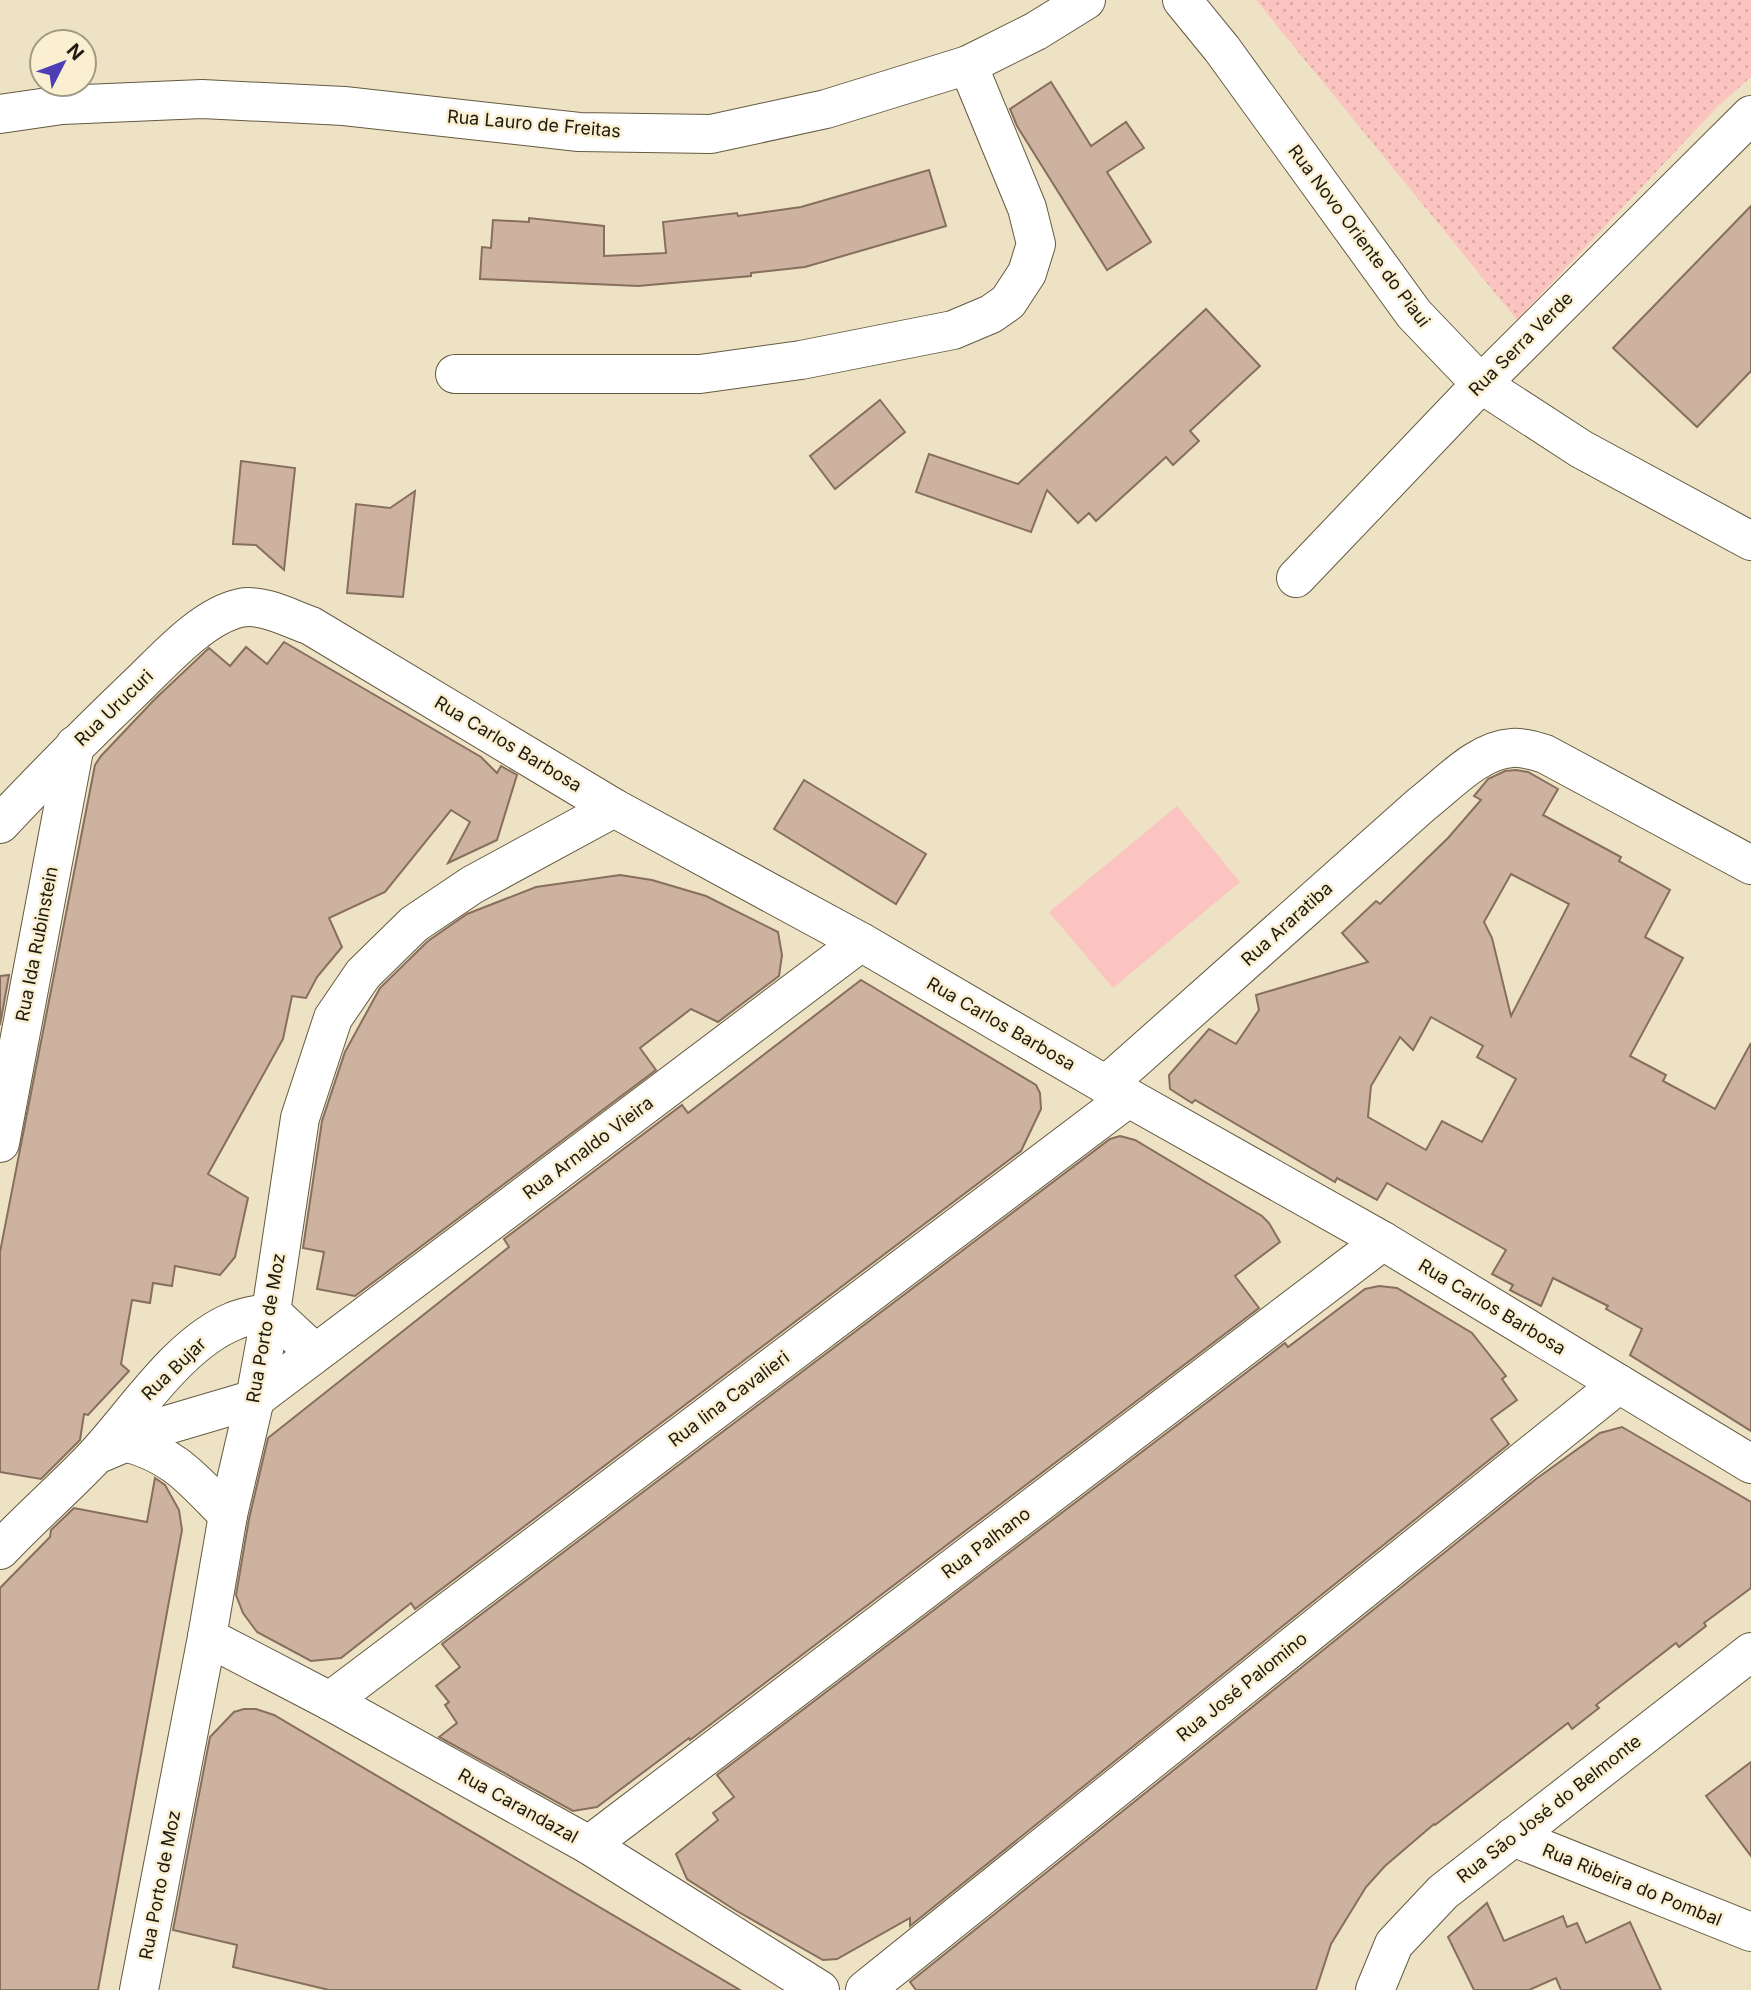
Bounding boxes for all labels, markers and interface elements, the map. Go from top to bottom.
north arrow [28,28,98,98]
text: N [62,39,89,65]
street label: Rua Lauro de Freitas [446,105,622,142]
street label: Rua Novo Oriente do Piaui [1284,141,1435,331]
street label: Rua Serra Verde [1464,287,1577,400]
street label: Rua Urucuri [70,665,157,750]
street label: Rua Carlos Barbosa [431,691,586,796]
street label: Rua Ida Rubinstein [11,865,62,1023]
street label: Rua Araratiba [1237,877,1336,970]
street label: Rua Carlos Barbosa [923,973,1079,1075]
street label: Rua Arnaldo Vieira [519,1092,657,1203]
street label: Rua Porto de Moz [242,1251,289,1404]
street label: Rua Carlos Barbosa [1415,1254,1570,1359]
street label: Rua Bujar [137,1333,210,1404]
street label: Rua lina Cavalieri [664,1346,793,1451]
street label: Rua Palhano [937,1502,1034,1583]
street label: Rua José Palomino [1172,1628,1311,1746]
street label: Rua São José do Belmonte [1452,1730,1645,1887]
street label: Rua Carandazal [455,1764,582,1847]
street label: Rua Porto de Moz [135,1809,184,1961]
street label: Rua Ribeira do Pombal [1539,1839,1725,1930]

